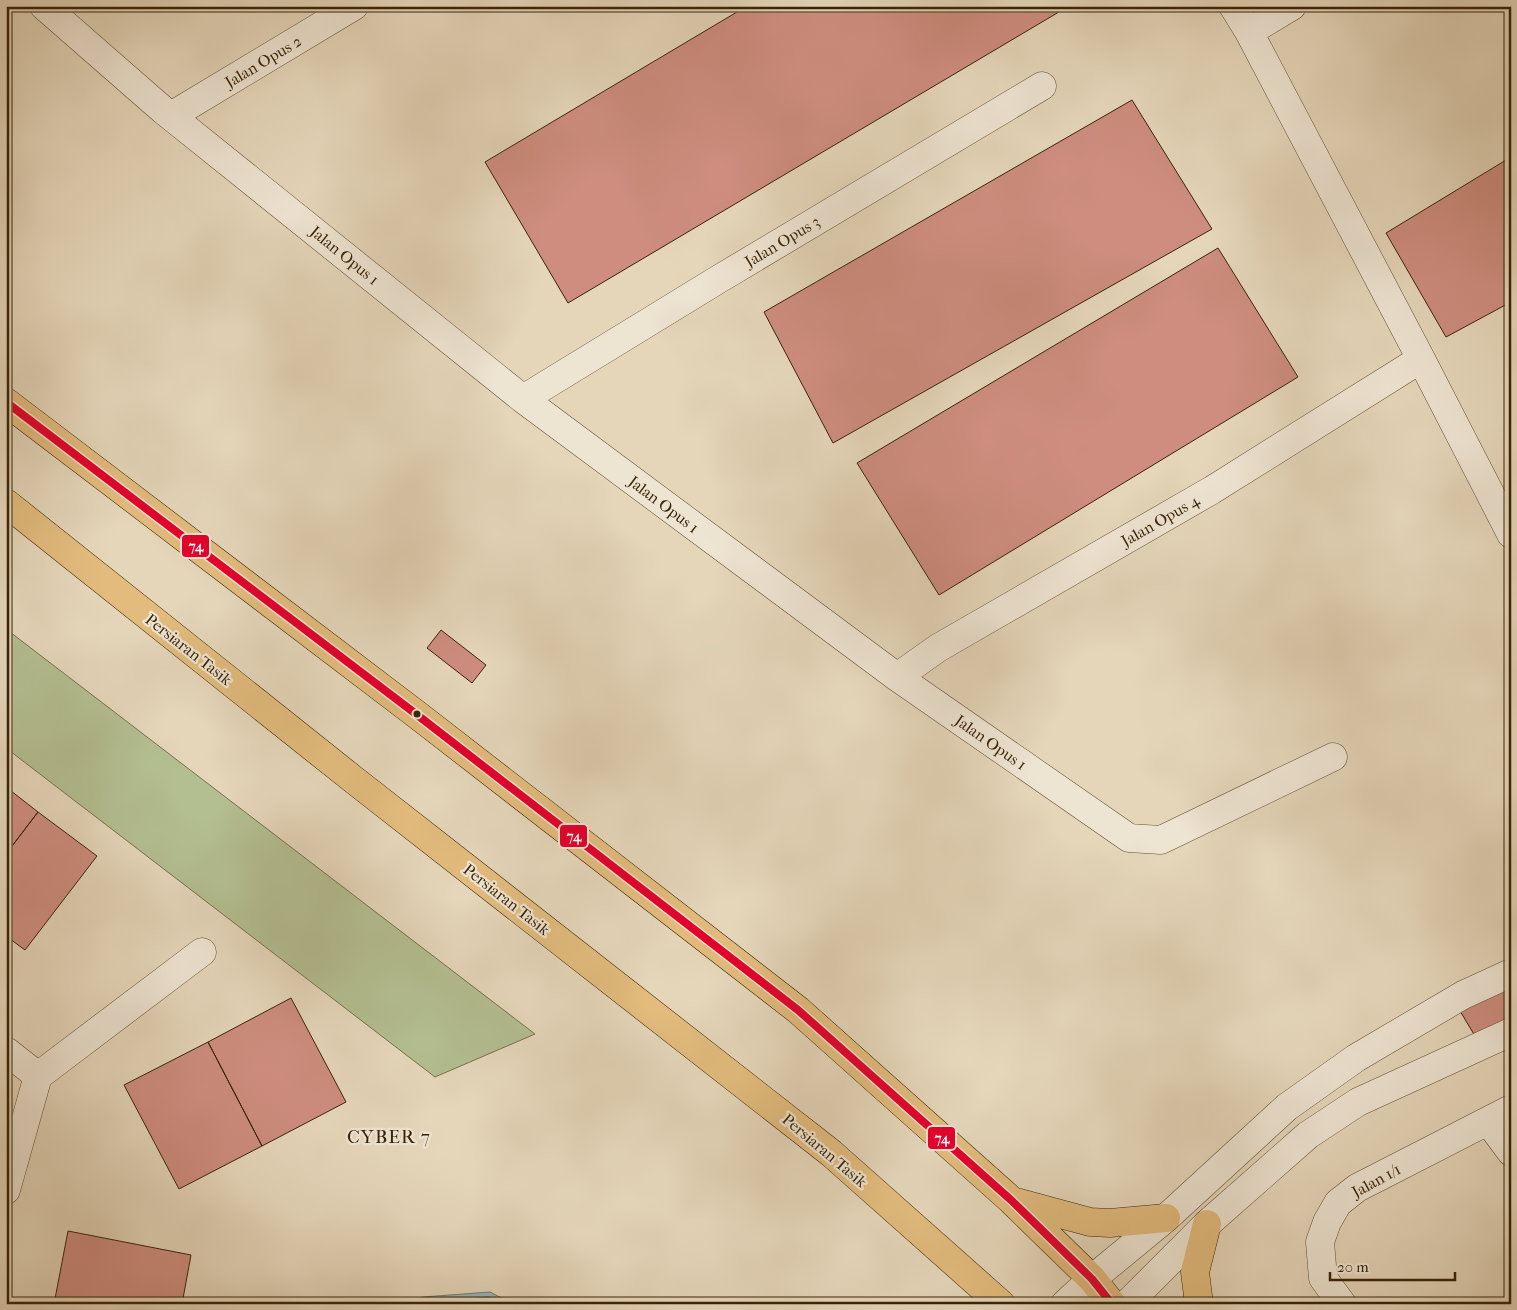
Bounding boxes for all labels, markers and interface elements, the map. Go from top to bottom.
street label: Jalan Opus 2 [220,31,305,93]
street label: Jalan Opus 3 [740,212,823,272]
street label: Jalan Opus 1 [305,221,383,289]
street label: Jalan Opus 1 [623,471,703,537]
street label: Jalan Opus 4 [1116,490,1203,551]
line badge: 74 [181,534,210,558]
text: 74 [188,538,204,555]
street label: Persiaran Tasik [142,610,236,690]
unlabelled marker [412,709,422,719]
street label: Jalan Opus 1 [950,710,1030,774]
line badge: 74 [559,824,588,848]
text: 74 [566,828,582,845]
street label: Persiaran Tasik [460,860,554,940]
street label: Persiaran Tasik [778,1109,871,1192]
district label: CYBER 7 [347,1126,431,1148]
line badge: 74 [927,1126,956,1150]
text: 74 [934,1130,950,1147]
street label: Jalan 1/1 [1347,1159,1404,1203]
scale bar [1330,1250,1454,1282]
text: 20 m [1337,1258,1369,1276]

